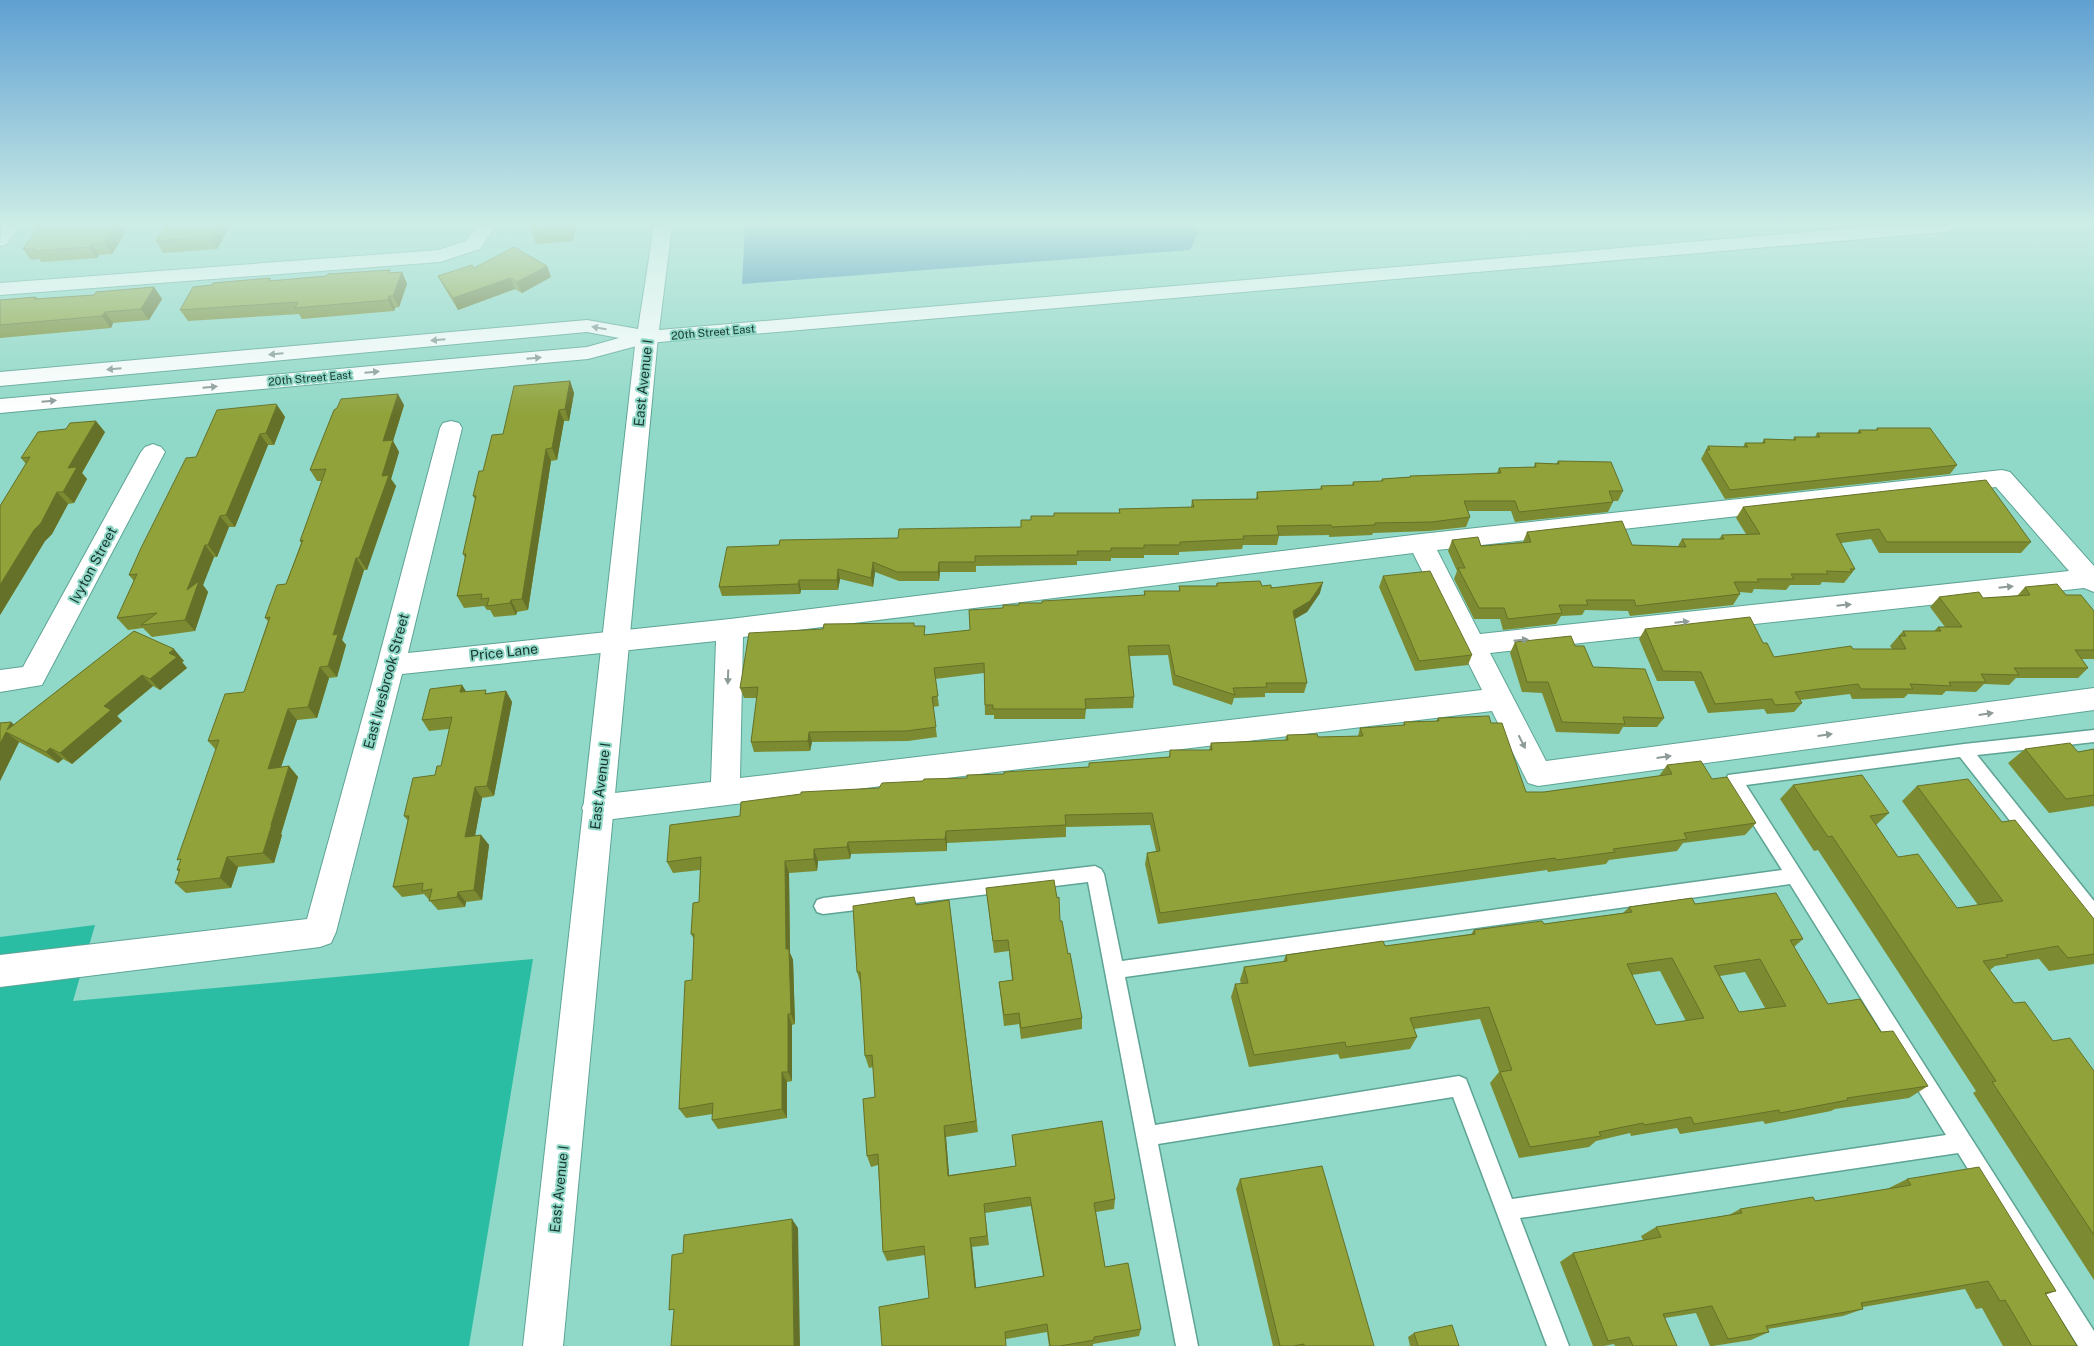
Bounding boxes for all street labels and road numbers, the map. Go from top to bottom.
street label: 20th Street East [671,322,755,342]
street label: East Avenue I [630,339,656,427]
street label: 20th Street East [268,368,352,388]
street label: Ivyton Street [66,524,120,606]
street label: East Ivesbrook Street [360,612,412,750]
street label: Price Lane [469,640,539,664]
street label: East Avenue I [587,742,613,830]
street label: East Avenue I [546,1145,572,1233]

